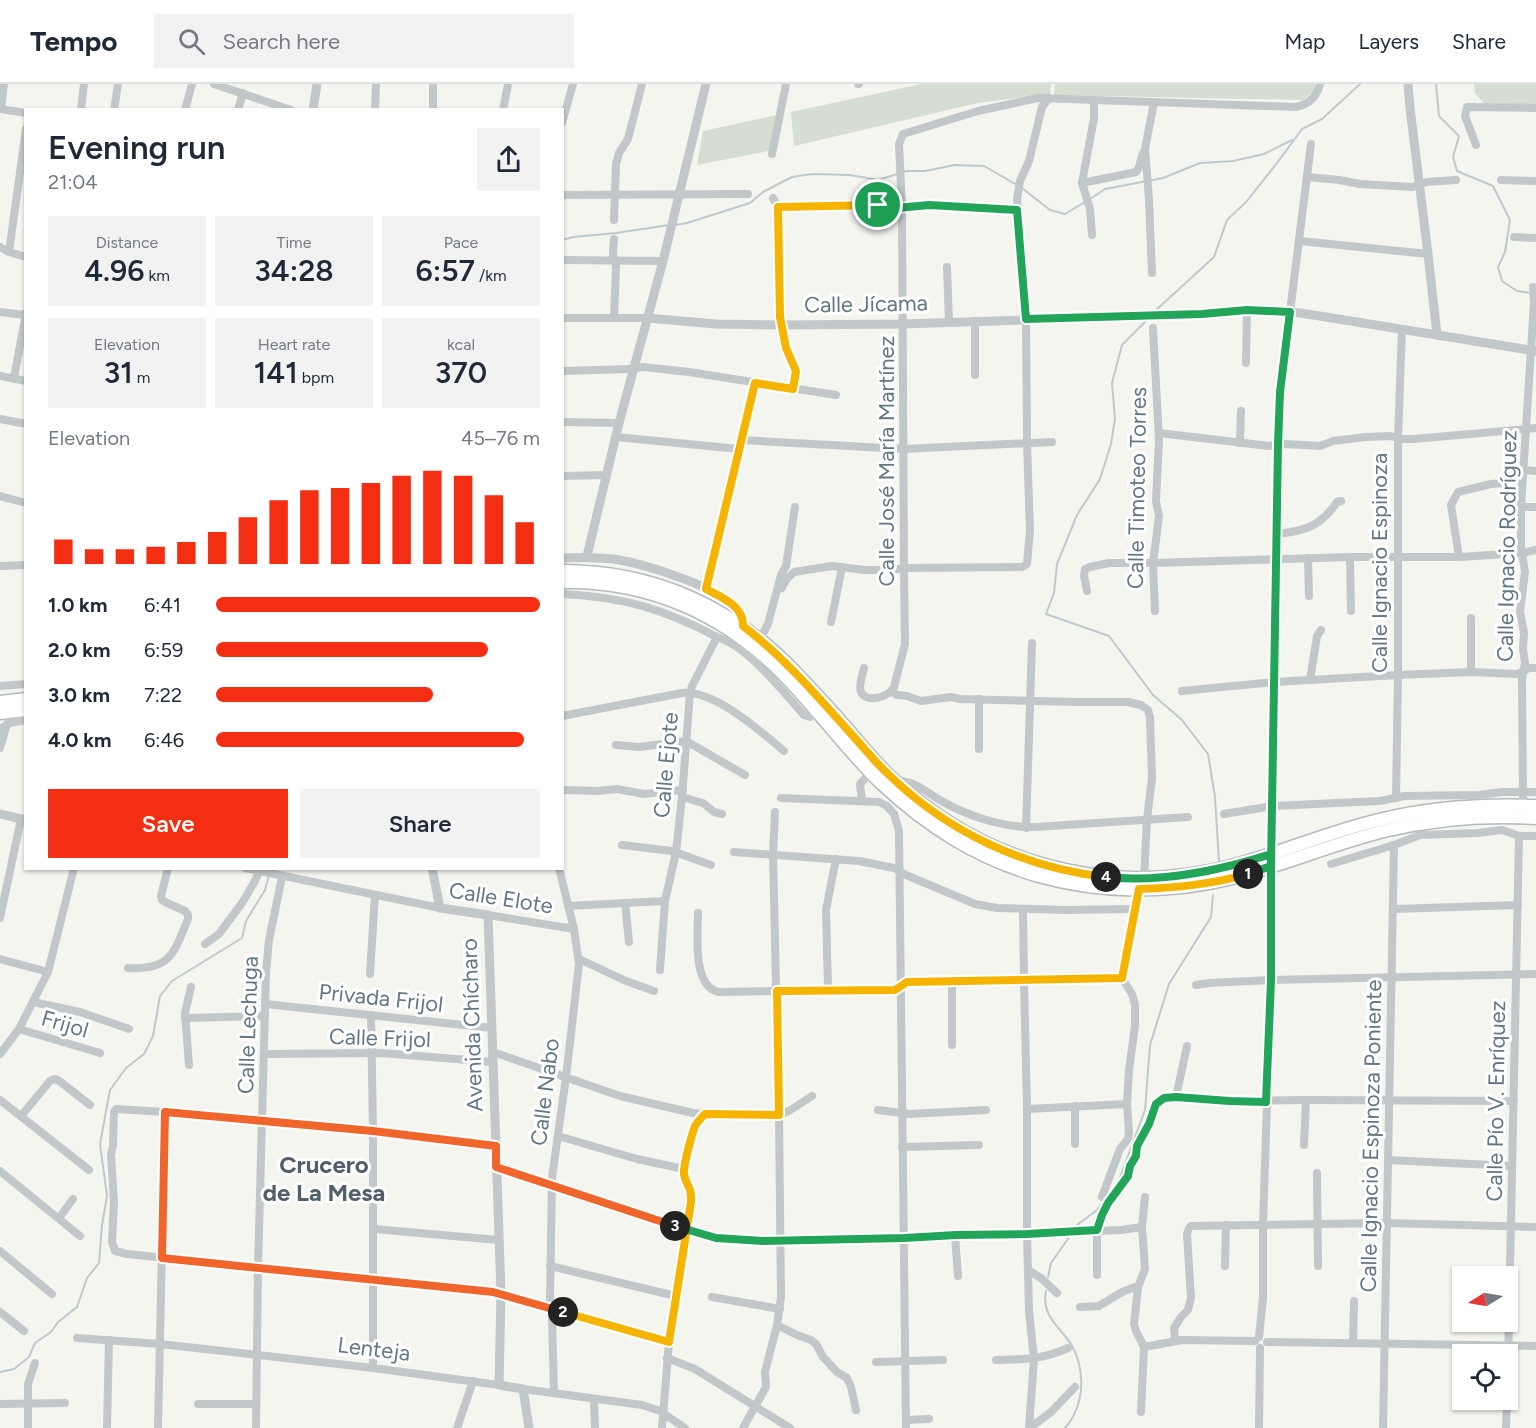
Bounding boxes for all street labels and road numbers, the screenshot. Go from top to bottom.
street label: Calle Jícama [804,289,928,319]
street label: Calle José María Martínez [873,336,900,586]
street label: Calle Timoteo Torres [1122,387,1152,589]
street label: Calle Ignacio Rodríguez [1491,430,1523,662]
street label: Calle Ignacio Espinoza [1366,453,1393,673]
street label: Calle Ejote [648,711,684,819]
street label: Calle Elote [447,876,555,920]
street label: Avenida Chícharo [455,938,489,1112]
street label: Calle Lechuga [232,955,264,1095]
street label: Privada Frijol [317,978,445,1018]
street label: Calle Ignacio Espinoza Poniente [1355,979,1387,1293]
street label: Calle Pío V. Enríquez [1481,1000,1511,1202]
street label: Frijol [38,1004,92,1044]
street label: Calle Frijol [329,1023,431,1053]
street label: Calle Nabo [525,1037,565,1147]
street label: Lenteja [336,1331,412,1367]

